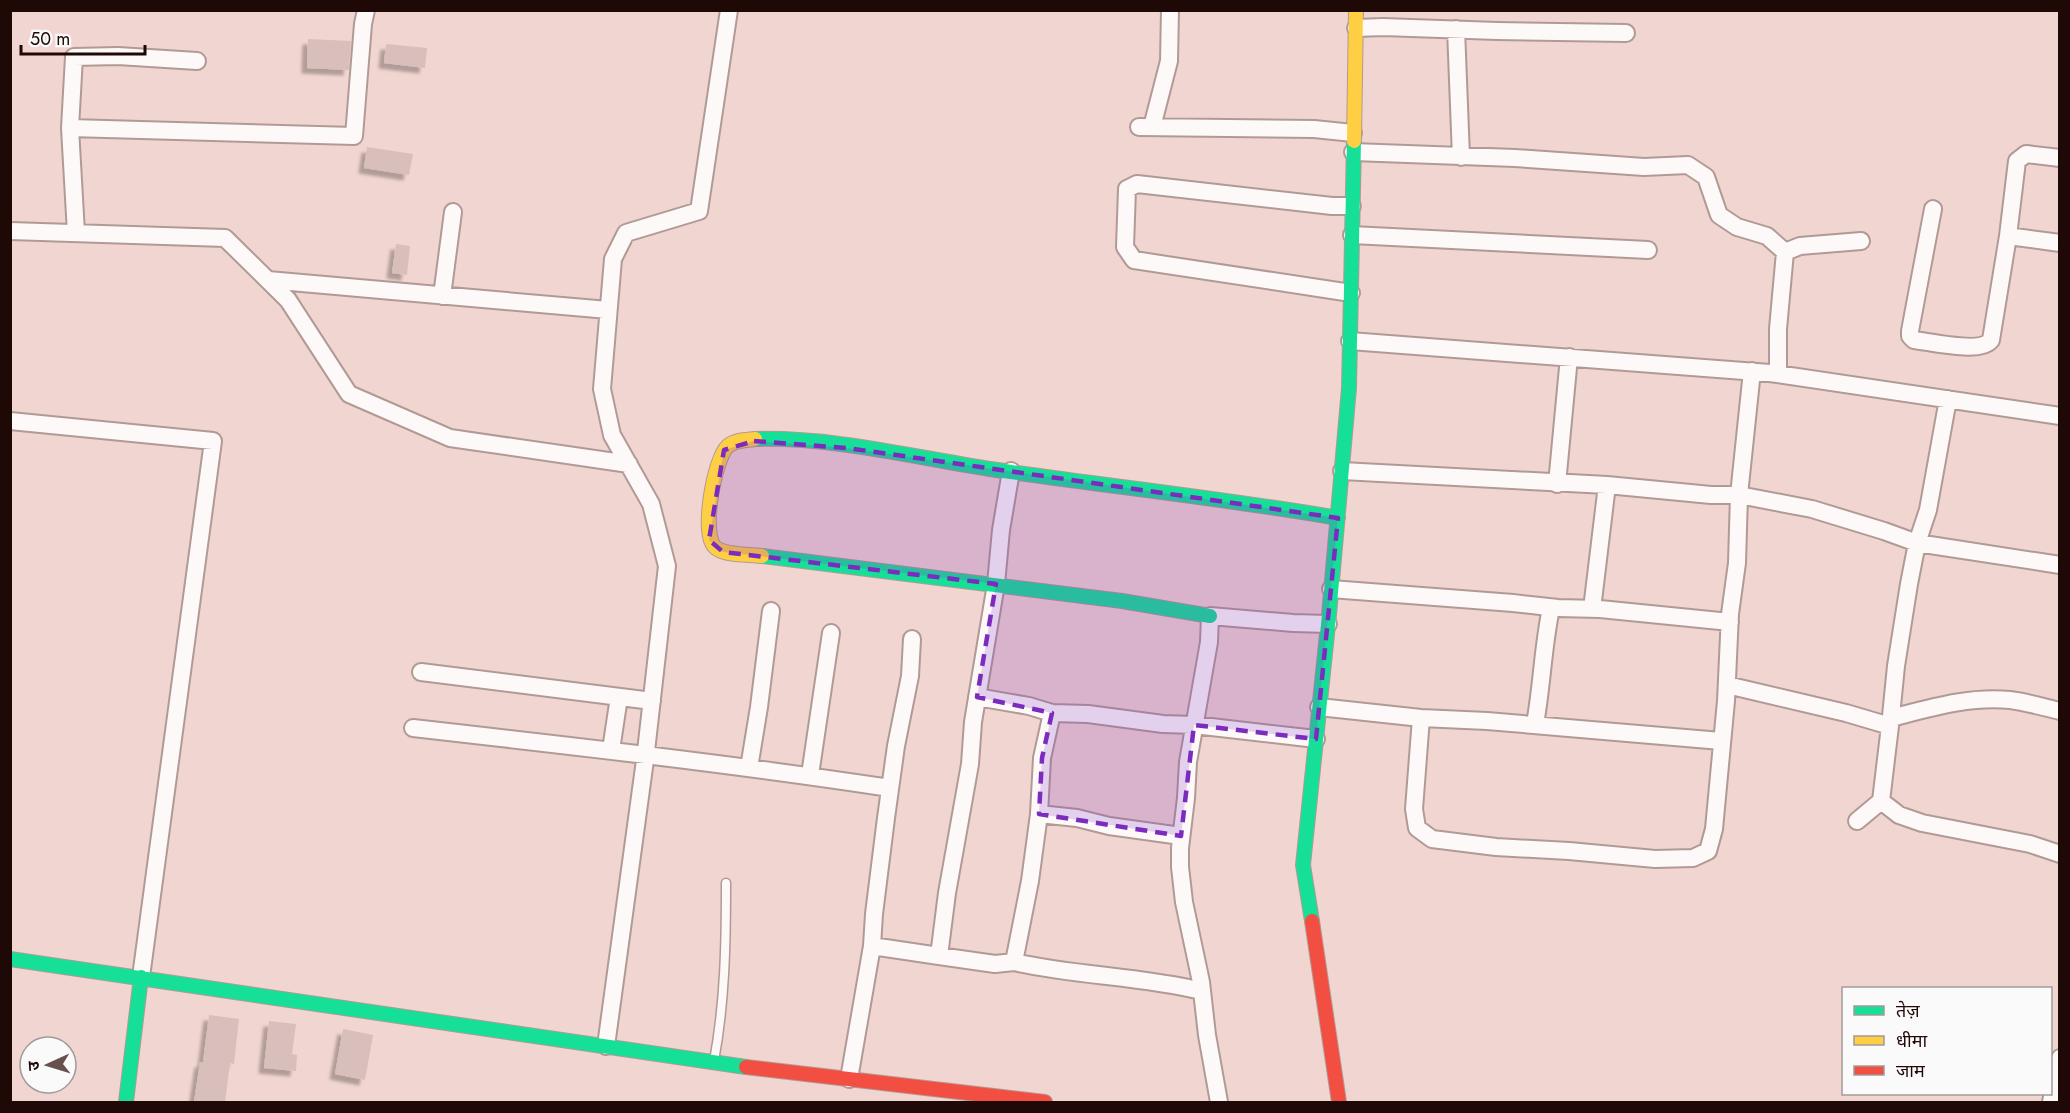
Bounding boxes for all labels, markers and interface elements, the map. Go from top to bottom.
scale bar [21,18,146,56]
text: 50 m [30,26,70,52]
legend [1842,987,2052,1095]
text: तेज़ [1896,998,1920,1024]
text: धीमा [1896,1028,1927,1054]
north arrow [18,1035,78,1095]
text: जाम [1896,1058,1926,1084]
text: उ [22,1060,45,1071]

